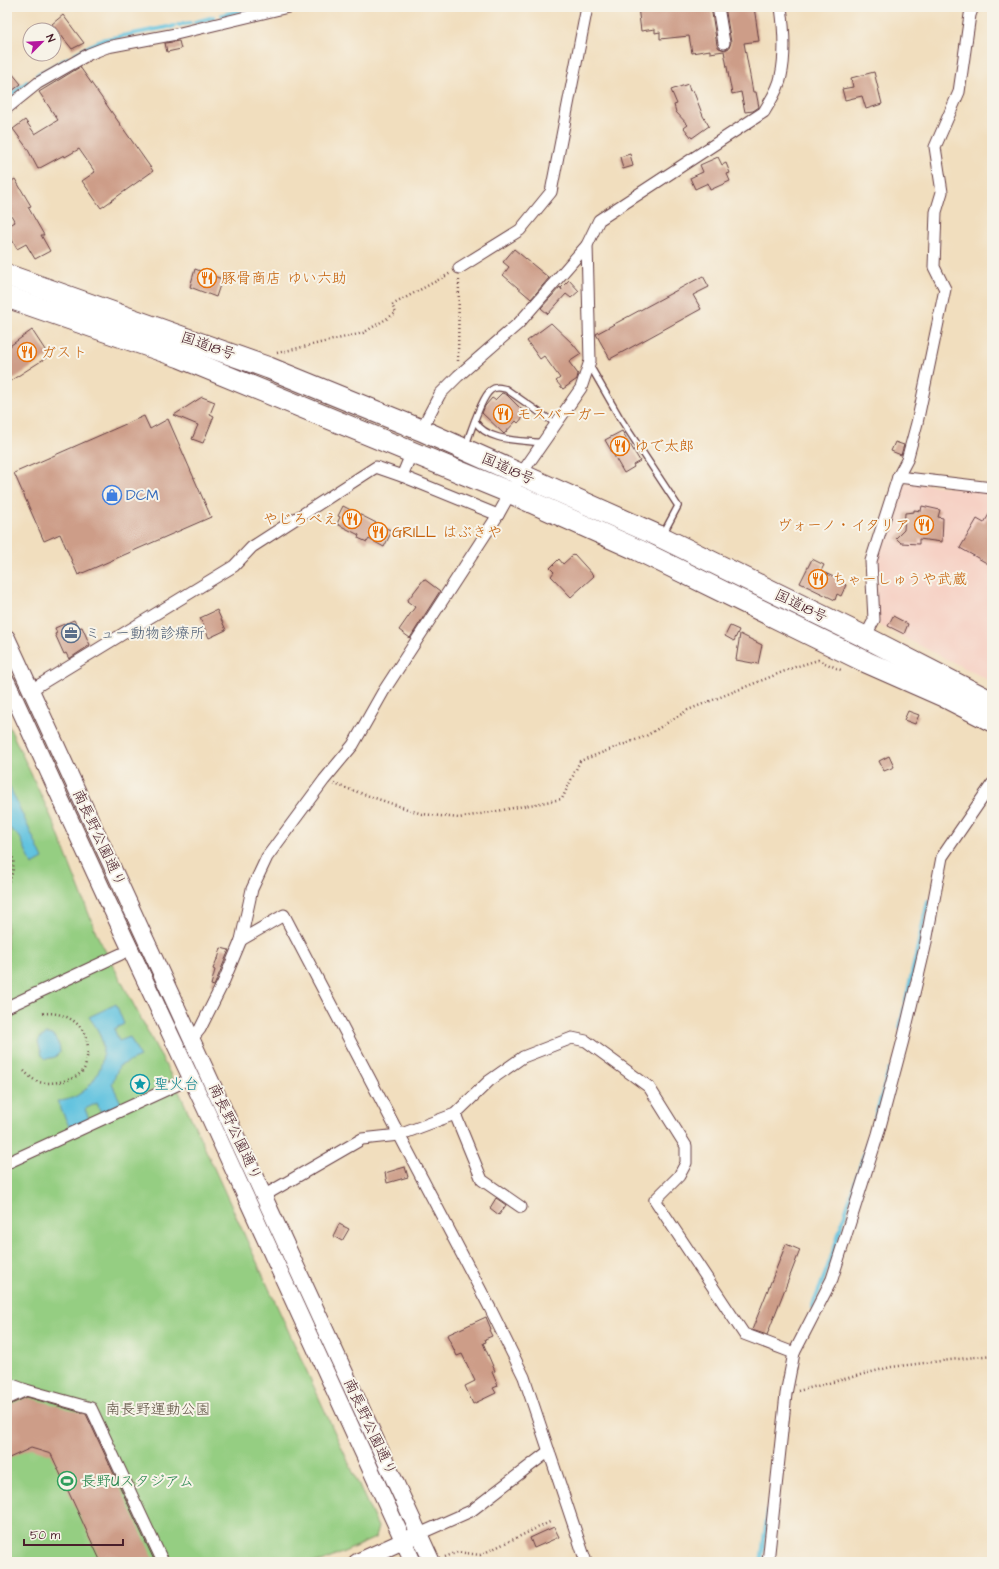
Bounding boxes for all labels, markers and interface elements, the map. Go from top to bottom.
north arrow [22,22,62,62]
text: N [42,32,59,44]
restaurant icon: 豚骨商店 ゆい六助 [196,267,218,289]
place label: 豚骨商店 ゆい六助 [221,268,347,289]
street label: 国道18号 [178,327,238,365]
restaurant icon: ガスト [16,341,38,363]
place label: ガスト [41,342,88,363]
restaurant icon: モスバーガー [492,403,514,425]
place label: モスバーガー [517,404,607,425]
restaurant icon: ゆで太郎 [609,435,631,457]
place label: ゆで太郎 [634,436,694,457]
street label: 国道18号 [478,448,538,490]
shop icon: DCM [101,484,123,506]
place label: DCM [126,485,159,506]
restaurant icon: やじろべえ [341,508,363,530]
place label: やじろべえ [263,509,338,530]
restaurant icon: ヴォーノ・イタリア [913,514,935,536]
place label: ヴォーノ・イタリア [777,515,910,536]
restaurant icon: GRILL はぶきや [367,521,389,543]
place label: GRILL はぶきや [392,522,502,543]
restaurant icon: ちゃーしゅうや武蔵 [807,568,829,590]
place label: ちゃーしゅうや武蔵 [832,569,967,590]
street label: 国道18号 [771,584,831,628]
office icon: ミュー動物診療所 [60,622,82,644]
place label: ミュー動物診療所 [85,623,205,644]
street label: 南長野公園通り [67,786,131,890]
place icon: 聖火台 [129,1073,151,1095]
place label: 聖火台 [154,1074,199,1095]
street label: 南長野公園通り [203,1080,267,1184]
street label: 南長野公園通り [338,1375,402,1479]
park label: 南長野運動公園 [105,1399,211,1420]
sports icon: 長野Uスタジアム [56,1470,78,1492]
place label: 長野Uスタジアム [81,1471,194,1492]
scale bar [24,1521,123,1547]
text: 50 m [30,1527,61,1544]

